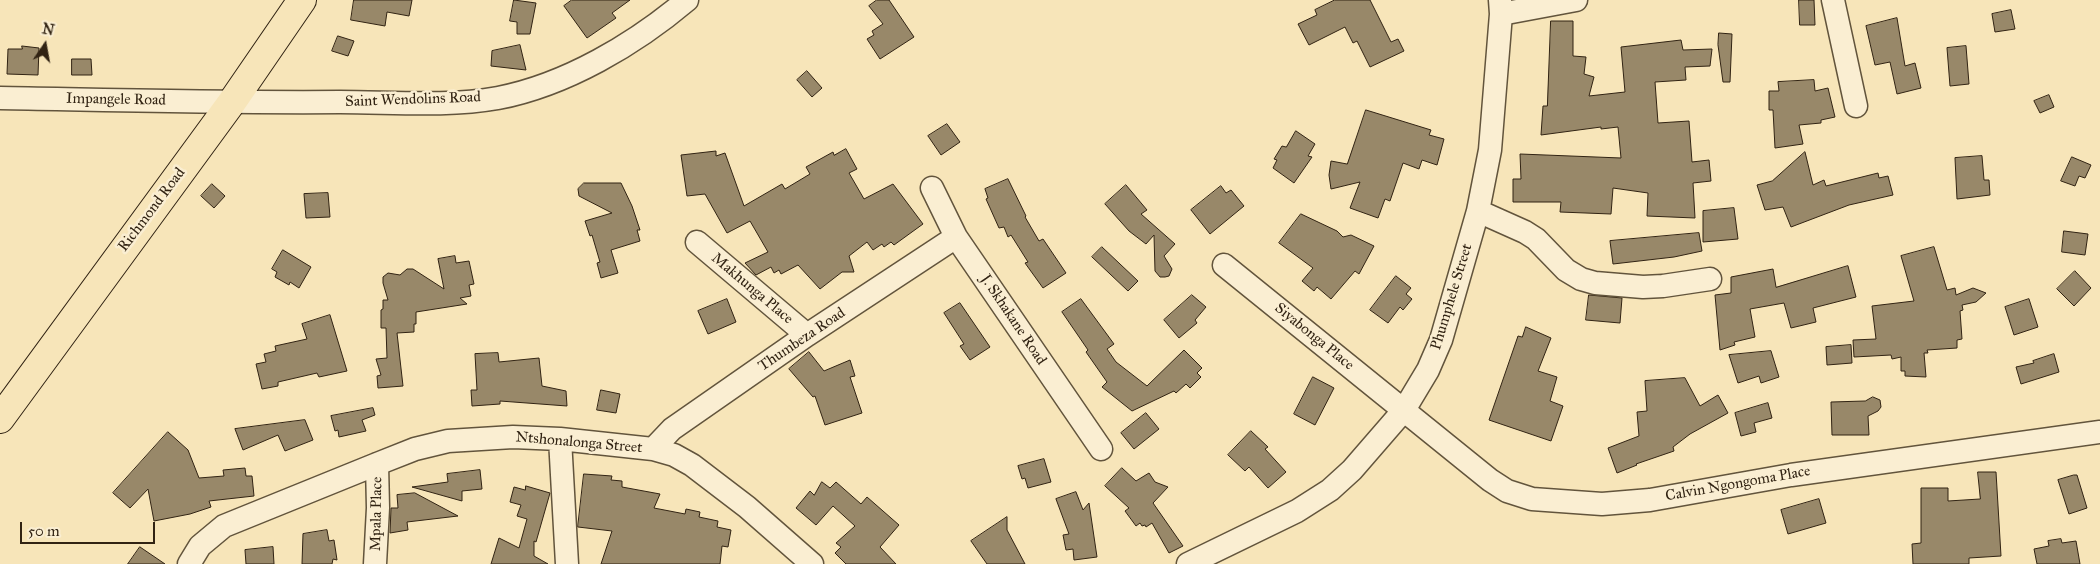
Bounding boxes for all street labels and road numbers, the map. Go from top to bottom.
street label: Saint Wendolins Road [345,89,481,111]
street label: Impangele Road [66,90,166,110]
street label: Richmond Road [115,165,189,255]
street label: Phumphele Street [1427,242,1477,352]
street label: Makhunga Place [707,250,797,328]
street label: J. Skhakane Road [976,271,1050,369]
street label: Siyabonga Place [1271,299,1357,375]
street label: Thumbeza Road [755,304,849,376]
street label: Ntshonalonga Street [515,428,643,458]
street label: Calvin Ngongoma Place [1664,462,1812,506]
street label: Mpala Place [367,477,387,551]

